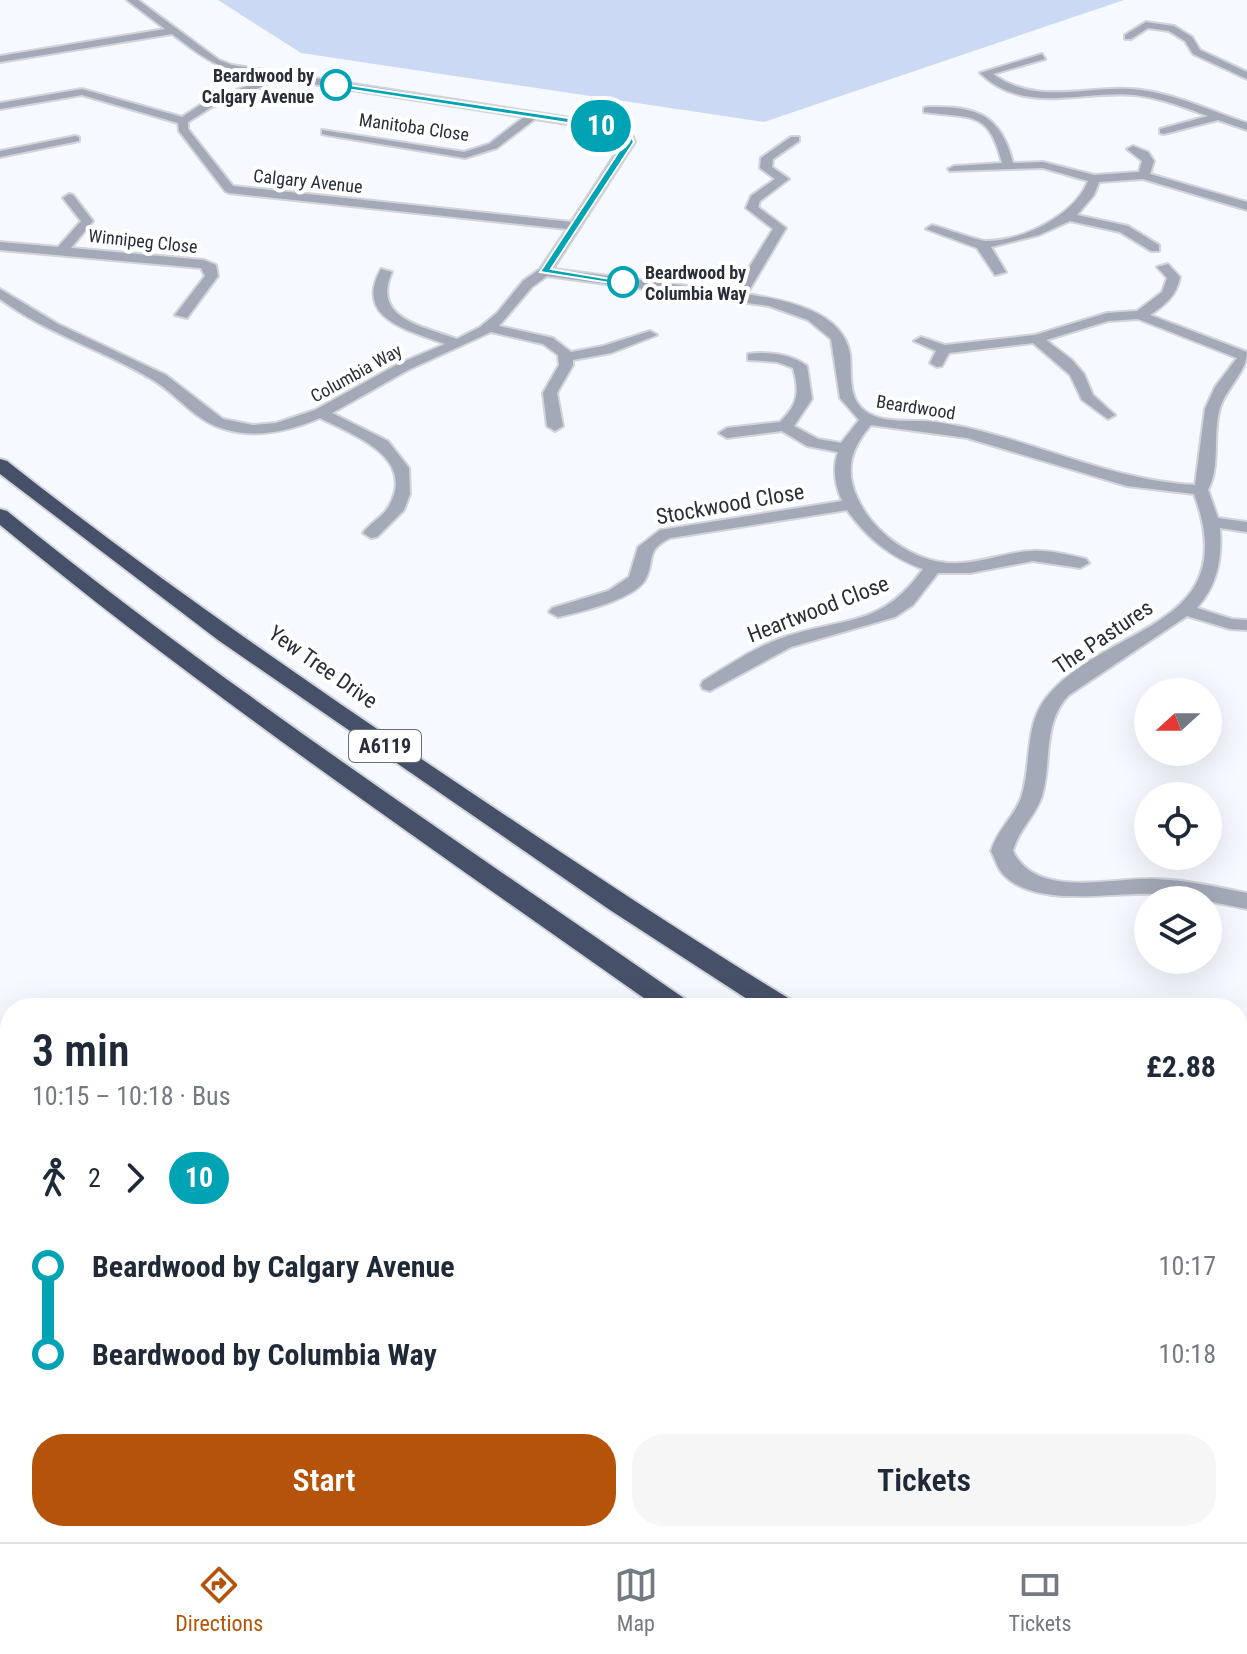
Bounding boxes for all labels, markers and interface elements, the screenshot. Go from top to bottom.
place label: Beardwood by Calgary Avenue [202,65,314,107]
marker: Beardwood by Calgary Avenue [321,70,351,100]
line badge: 10 [565,100,637,152]
street label: Manitoba Close [358,109,470,145]
text: 10 [587,109,615,142]
street label: Calgary Avenue [252,165,364,197]
street label: Winnipeg Close [87,225,199,257]
place label: Beardwood by Columbia Way [645,262,747,304]
marker: Beardwood by Columbia Way [608,267,638,297]
street label: Columbia Way [307,339,406,407]
street label: Beardwood [875,390,957,424]
street label: Stockwood Close [654,479,806,529]
street label: Heartwood Close [744,571,892,647]
street label: The Pastures [1049,595,1157,679]
street label: Yew Tree Drive [264,620,382,714]
north arrow [1134,678,1222,766]
map controls [1134,678,1222,974]
road number: A6119 [349,730,421,762]
button: locate [1134,782,1222,870]
button: layers [1134,886,1222,974]
text: 3 min [32,1025,129,1077]
text: £2.88 [1146,1049,1216,1084]
text: 10:15 – 10:18 · Bus [32,1081,231,1111]
icon: walk [32,1156,76,1200]
icon: forward [113,1156,157,1200]
text: 10 [185,1161,213,1194]
text: 2 [88,1163,101,1193]
text: Beardwood by Calgary Avenue [92,1249,455,1284]
text: 10:17 [1159,1251,1216,1281]
text: Beardwood by Columbia Way [92,1337,437,1372]
text: 10:18 [1159,1339,1216,1369]
button: Start [32,1434,616,1526]
button: Tickets [632,1434,1216,1526]
tab: Directions [175,1563,263,1636]
tab: Map [614,1563,658,1636]
tab: Tickets [1008,1563,1072,1636]

